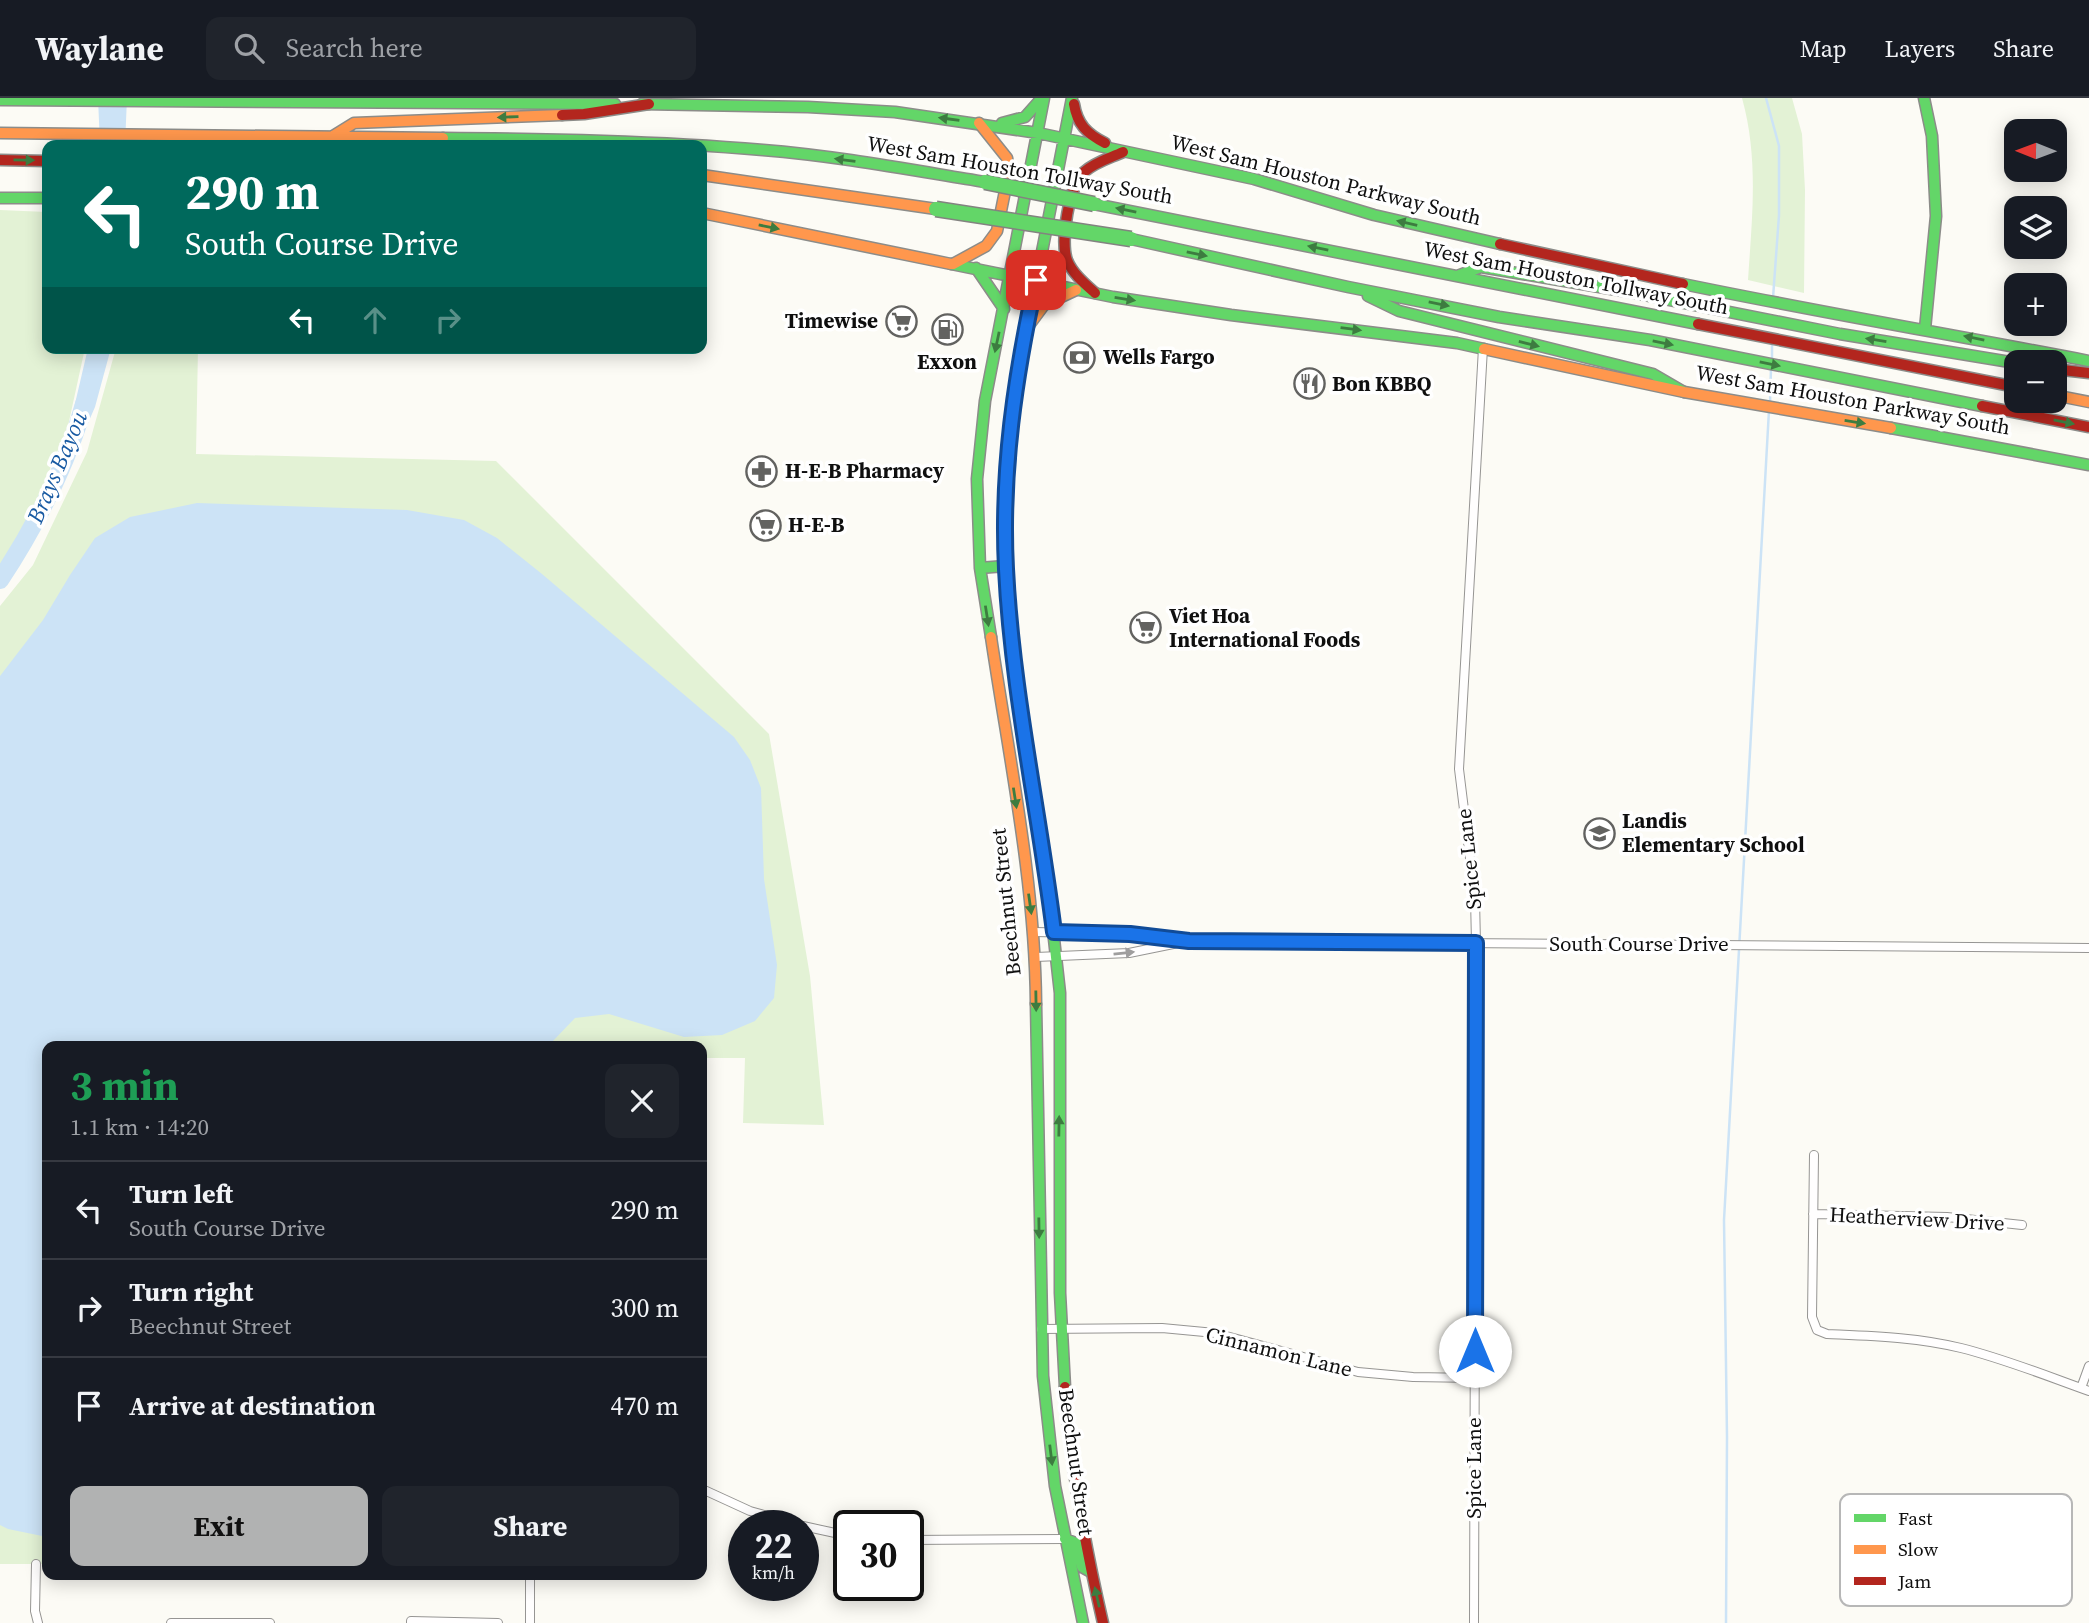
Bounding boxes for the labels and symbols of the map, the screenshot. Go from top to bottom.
one-way arrow [496,112,518,123]
one-way arrow [938,113,960,124]
north arrow [2004,119,2067,182]
street label: West Sam Houston Parkway South [1168,127,1484,232]
street label: West Sam Houston Tollway South [865,128,1175,211]
one-way arrow [834,154,856,165]
one-way arrow [13,155,35,166]
one-way arrow [1114,204,1136,215]
one-way arrow [1396,217,1418,228]
one-way arrow [758,221,780,232]
street label: West Sam Houston Tollway South [1421,234,1731,321]
one-way arrow [1307,243,1329,254]
one-way arrow [1187,248,1209,259]
pin [1006,250,1066,310]
one-way arrow [1114,293,1136,304]
one-way arrow [1428,299,1450,310]
supermarket icon: Timewise [884,304,918,338]
place label: Timewise [785,306,878,335]
fuel station icon: Exxon [930,313,964,347]
one-way arrow [1340,324,1362,335]
one-way arrow [991,331,1002,353]
one-way arrow [1963,333,1985,344]
one-way arrow [1865,334,1887,345]
one-way arrow [1652,337,1674,348]
one-way arrow [1518,339,1540,350]
bank icon: Wells Fargo [1063,340,1097,374]
place label: Wells Fargo [1103,342,1215,371]
place label: Exxon [917,347,977,376]
street label: West Sam Houston Parkway South [1694,358,2013,441]
one-way arrow [1759,358,1781,369]
restaurant icon: Bon KBBQ [1292,367,1326,401]
place label: Bon KBBQ [1332,369,1432,398]
water label: Brays Bayou [19,406,95,529]
one-way arrow [1844,417,1866,428]
one-way arrow [2053,417,2075,428]
pharmacy icon: H-E-B Pharmacy [745,454,779,488]
place label: H-E-B Pharmacy [785,456,945,485]
supermarket icon: H-E-B [748,508,782,542]
place label: H-E-B [788,510,845,539]
place label: Viet Hoa International Foods [1169,601,1361,654]
one-way arrow [981,605,992,627]
supermarket icon: Viet Hoa International Foods [1129,611,1163,645]
one-way arrow [1010,787,1021,809]
place label: Landis Elementary School [1622,806,1805,859]
street label: Spice Lane [1449,807,1488,911]
school or university icon: Landis Elementary School [1582,816,1616,850]
street label: Beechnut Street [983,827,1028,977]
one-way arrow [1025,893,1036,915]
street label: South Course Drive [1549,929,1729,958]
one-way arrow [1113,947,1135,958]
one-way arrow [1030,990,1042,1012]
one-way arrow [1053,1115,1065,1137]
street label: Heatherview Drive [1829,1199,2005,1238]
one-way arrow [1033,1217,1044,1239]
position arrow [1438,1314,1512,1388]
street label: Cinnamon Lane [1203,1319,1355,1384]
street label: Beechnut Street [1052,1387,1101,1537]
street label: Spice Lane [1459,1417,1488,1519]
one-way arrow [1046,1444,1057,1466]
legend [1840,1494,2072,1606]
text: Fast [1898,1505,1933,1531]
speed limit sign: 30 [833,1510,924,1601]
text: Slow [1898,1536,1939,1562]
text: Jam [1897,1568,1931,1594]
one-way arrow [1091,1586,1102,1608]

